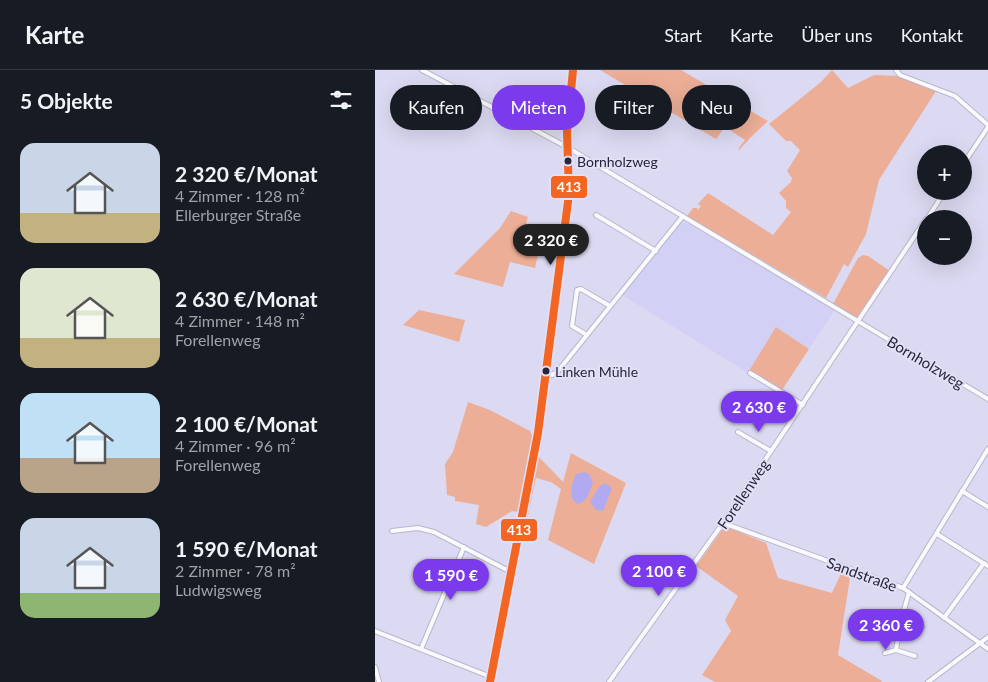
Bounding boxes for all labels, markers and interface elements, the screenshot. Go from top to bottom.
text: Karte [25,20,84,49]
text: Start [664,24,702,46]
text: Karte [730,24,773,46]
text: Über uns [801,24,873,46]
text: Kontakt [901,24,963,46]
chip: Kaufen [390,85,482,130]
chip: Mieten [492,85,585,130]
chip: Filter [595,85,672,130]
chip: Neu [682,85,751,130]
icon: filters [327,86,355,114]
text: 5 Objekte [20,88,113,113]
map controls [917,145,972,265]
button: + [917,145,972,200]
place label: Bornholzweg [577,153,658,170]
marker: Bornholzweg [563,156,573,166]
text: 2 320 €/Monat [175,161,318,186]
icon: home [60,163,120,223]
line badge: 413 [550,175,588,199]
text: 413 [557,178,581,195]
text: 4 Zimmer · 128 m² [175,186,305,205]
text: Ellerburger Straße [175,205,301,224]
button: − [917,210,972,265]
pin: 2 320 € [505,224,597,266]
text: 2 320 € [524,230,578,249]
text: 2 630 €/Monat [175,286,318,311]
icon: home [60,288,120,348]
text: 4 Zimmer · 148 m² [175,311,305,330]
text: Forellenweg [175,330,260,349]
street label: Bornholzweg [884,332,968,392]
place label: Linken Mühle [555,363,638,380]
marker: Linken Mühle [541,366,551,376]
pin: 2 630 € [713,390,805,433]
text: 2 630 € [732,397,786,416]
text: 2 100 €/Monat [175,411,318,436]
icon: home [60,413,120,473]
text: 4 Zimmer · 96 m² [175,436,296,455]
text: Forellenweg [175,455,260,474]
street label: Forellenweg [713,456,773,532]
line badge: 413 [500,518,538,542]
text: 413 [507,521,531,538]
text: 1 590 €/Monat [175,536,318,561]
icon: home [60,538,120,598]
street label: Sandstraße [824,553,900,595]
pin: 2 100 € [613,554,705,597]
pin: 1 590 € [405,558,497,601]
text: 2 Zimmer · 78 m² [175,561,296,580]
text: 2 100 € [632,561,686,580]
text: 1 590 € [424,565,478,584]
text: Ludwigsweg [175,580,262,599]
pin: 2 360 € [840,608,932,651]
text: 2 360 € [859,615,913,634]

